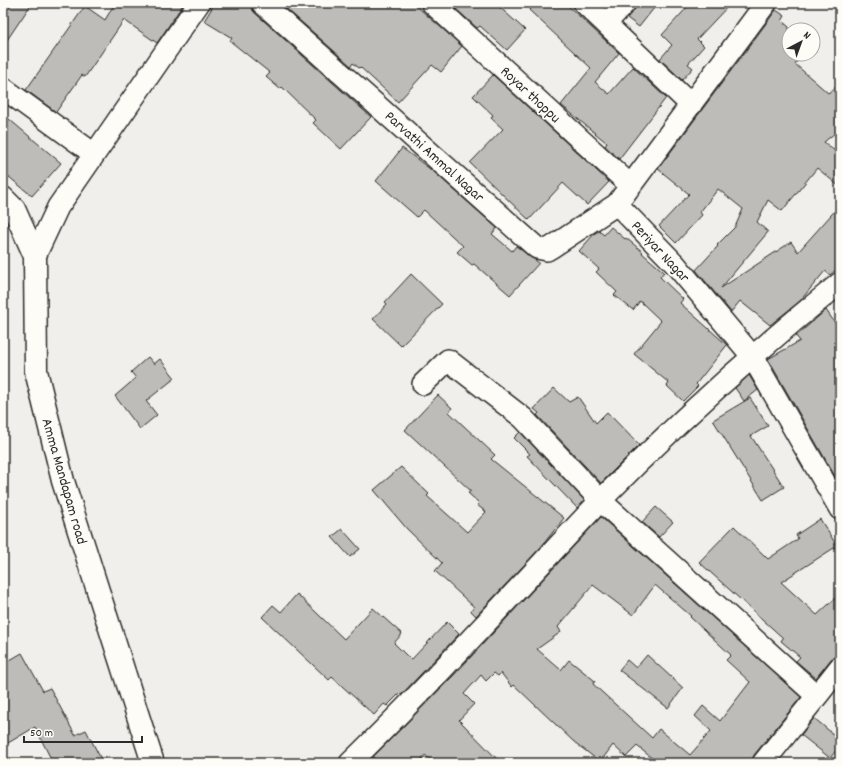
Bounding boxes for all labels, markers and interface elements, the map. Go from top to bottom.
north arrow [781,22,821,62]
text: N [799,28,814,44]
street label: Royar thoppu [495,62,565,129]
street label: Parvathi Ammal Nagar [379,107,489,209]
street label: Periyar Nagar [625,217,694,289]
street label: Amma Mandapam road [35,416,92,547]
scale bar [24,718,142,744]
text: 50 m [30,725,53,742]

